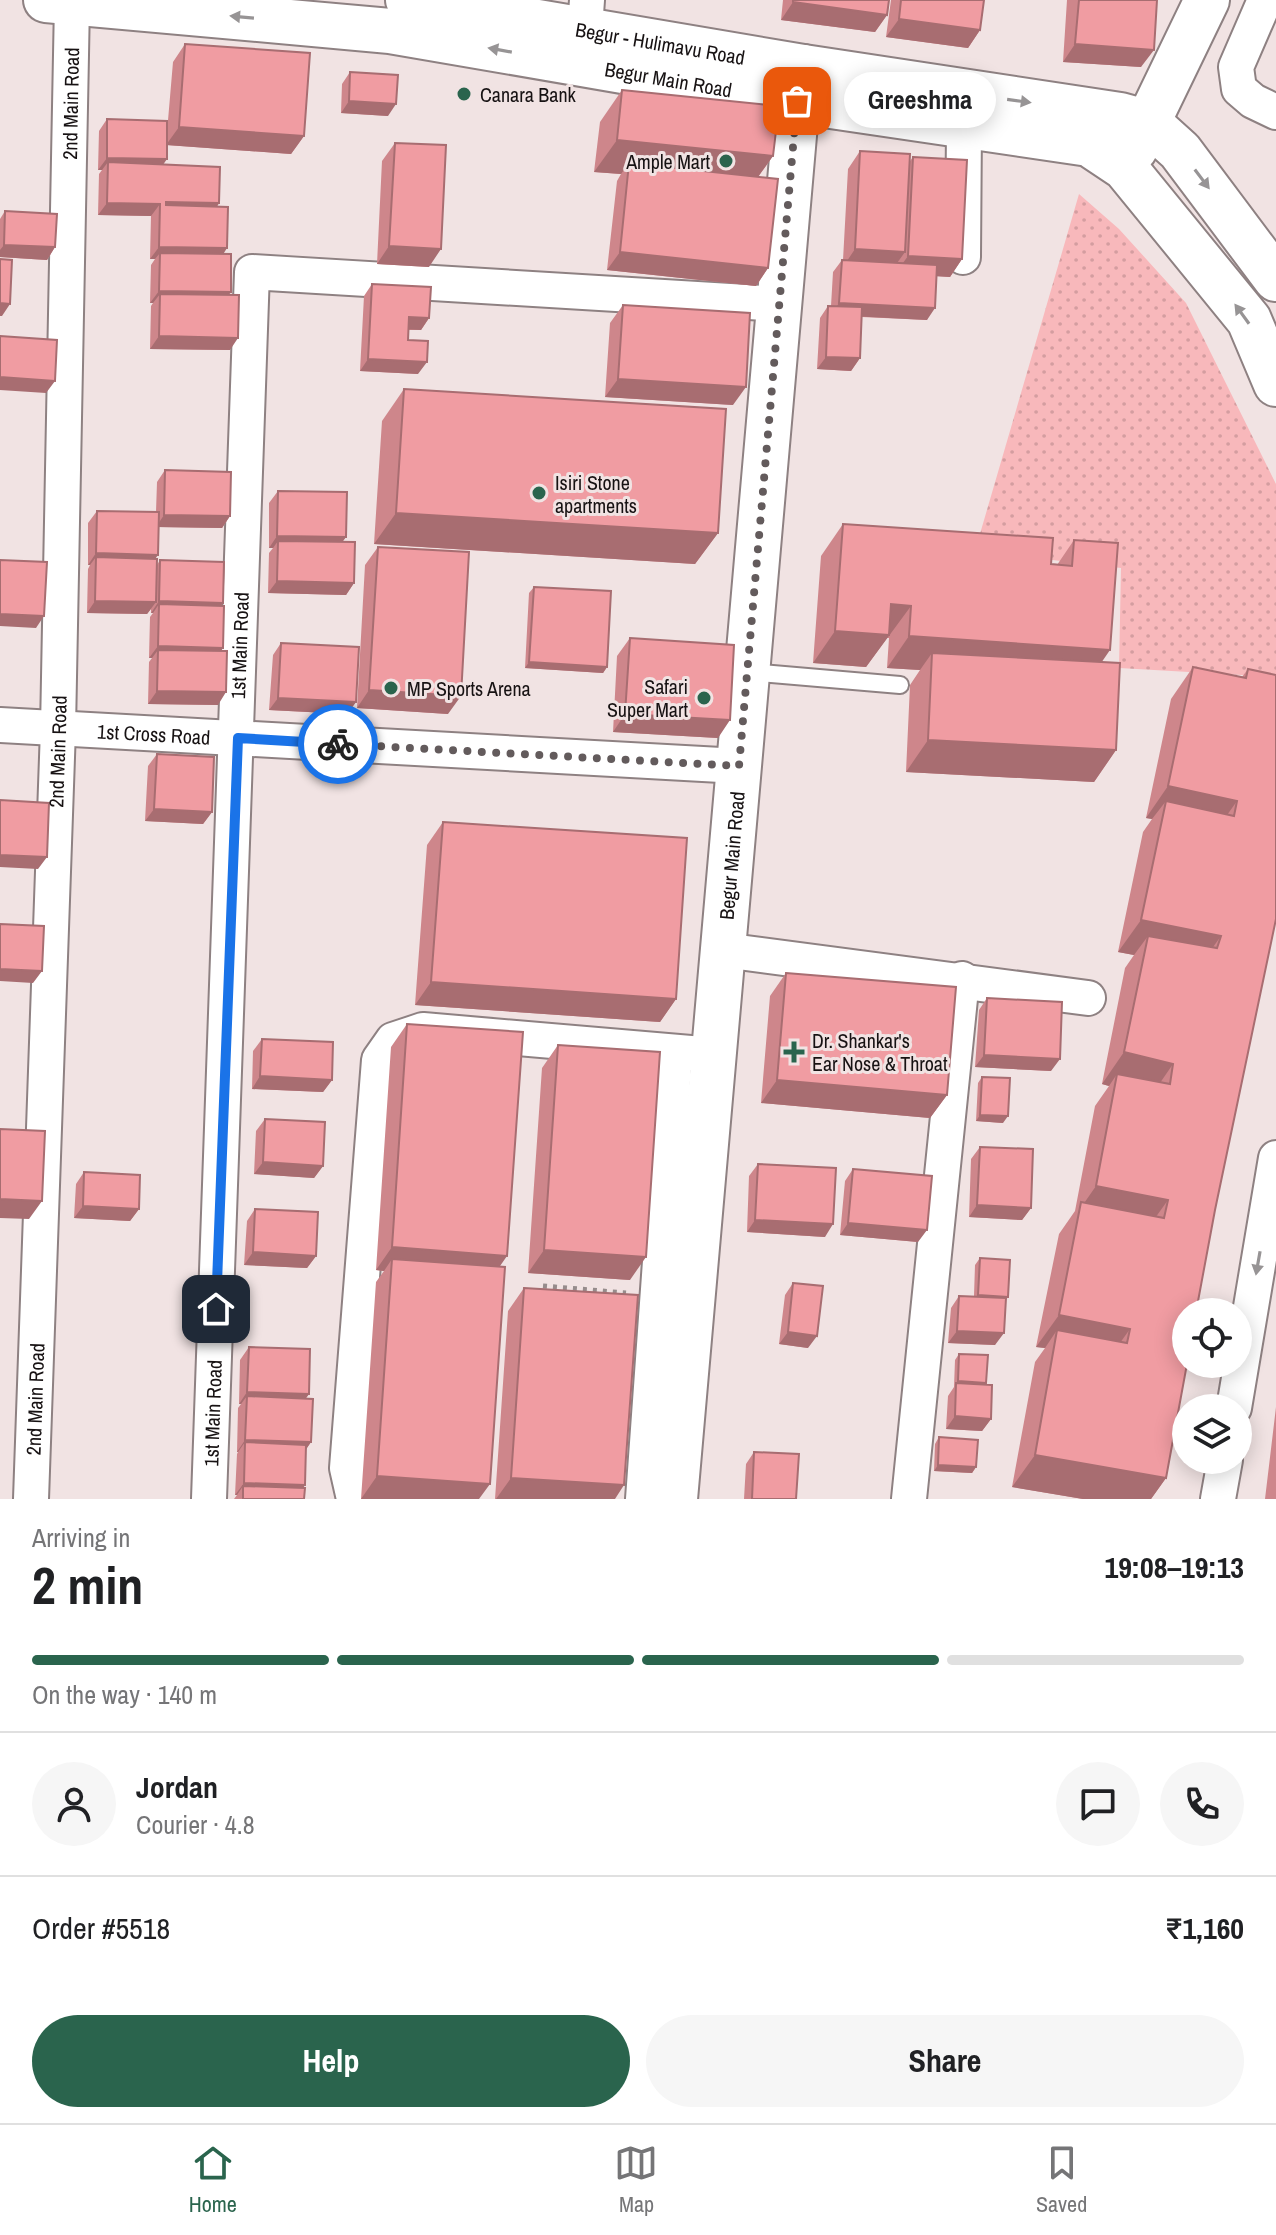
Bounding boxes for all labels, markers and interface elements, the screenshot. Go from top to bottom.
one-way arrow [230,10,255,23]
street label: Begur - Hulimavu Road [574,15,747,70]
one-way arrow [487,44,512,56]
street label: 2nd Main Road [55,47,85,160]
street label: Begur Main Road [603,55,734,103]
pin [763,67,831,135]
callout: Greeshma [845,73,997,129]
icon: bag [775,79,819,123]
place label: Canara Bank [480,81,577,108]
text: Greeshma [868,82,972,117]
marker: Canara Bank [455,85,473,103]
one-way arrow [1007,95,1032,108]
place label: Ample Mart [625,148,710,175]
marker: Ample Mart [717,152,735,170]
one-way arrow [1193,169,1209,190]
one-way arrow [1235,304,1251,324]
place label: Isiri Stone apartments [555,469,637,519]
marker: Isiri Stone apartments [530,484,548,502]
street label: 1st Main Road [224,592,254,699]
place label: Safari Super Mart [607,673,688,723]
place label: MP Sports Arena [407,675,531,702]
marker: MP Sports Arena [382,679,400,697]
marker: Safari Super Mart [695,689,713,707]
street label: 2nd Main Road [42,695,72,808]
courier [298,704,378,784]
street label: 1st Cross Road [97,717,211,750]
icon: bike [316,722,360,766]
street label: Begur Main Road [712,790,750,921]
place label: Dr. Shankar's Ear Nose & Throat [812,1027,948,1077]
marker: Dr. Shankar's Ear Nose & Throat [783,1041,805,1063]
one-way arrow [1252,1251,1264,1276]
pin [182,1275,250,1343]
icon: home [194,1287,238,1331]
map controls [1172,1298,1252,1474]
button: locate [1172,1298,1252,1378]
street label: 2nd Main Road [19,1343,50,1456]
street label: 1st Main Road [197,1359,227,1467]
button: layers [1172,1394,1252,1474]
text: Arriving in [32,1520,130,1555]
text: 19:08–19:13 [1105,1547,1244,1587]
text: 2 min [32,1550,143,1620]
text: On the way · 140 m [32,1677,217,1712]
button: person [32,1762,116,1846]
button: chat [1056,1762,1140,1846]
button: phone [1160,1762,1244,1846]
text: Jordan [136,1767,218,1807]
text: Courier · 4.8 [136,1807,255,1842]
text: Order #5518 [32,1908,170,1948]
text: ₹1,160 [1165,1908,1244,1948]
button: Help [32,2015,630,2107]
button: Share [646,2015,1244,2107]
tab: Home [189,2141,237,2219]
tab: Map [614,2141,658,2219]
tab: Saved [1036,2141,1087,2219]

